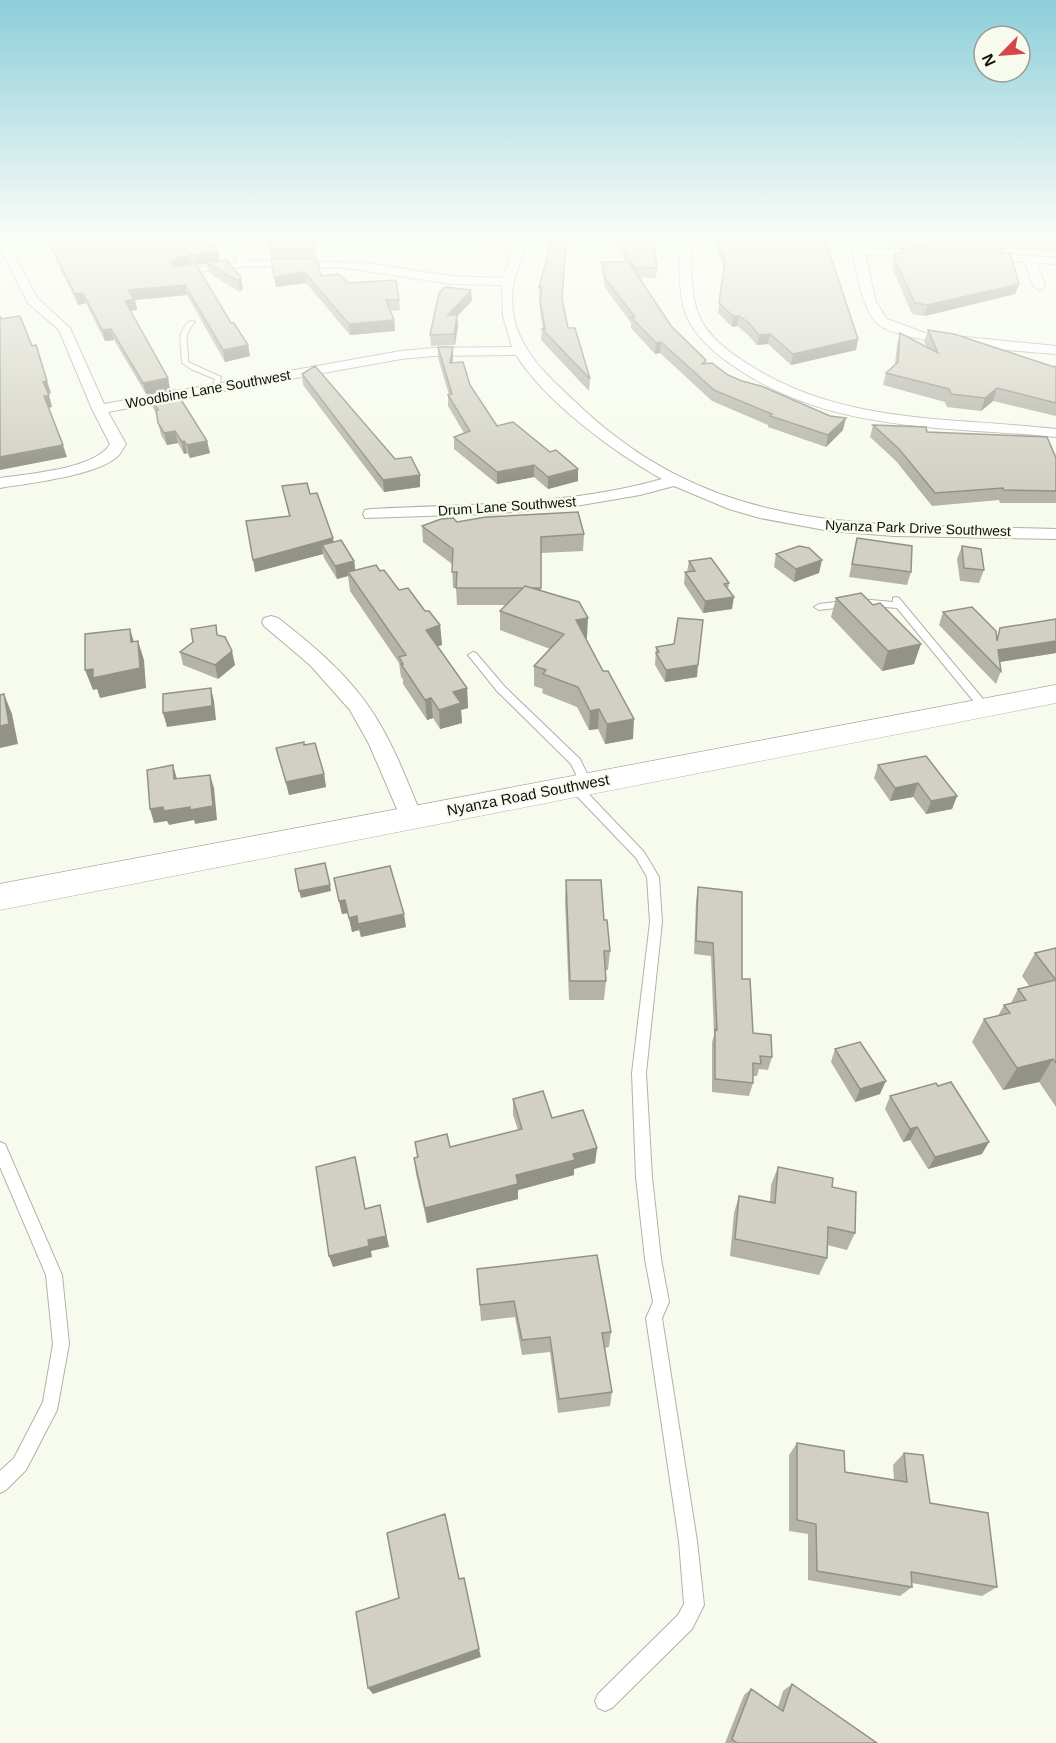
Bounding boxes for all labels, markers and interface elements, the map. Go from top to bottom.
north arrow [972,24,1032,84]
text: N [979,51,999,69]
street label: Woodbine Lane Southwest [124,367,292,411]
street label: Drum Lane Southwest [437,493,577,519]
street label: Nyanza Park Drive Southwest [825,517,1011,539]
street label: Nyanza Road Southwest [445,770,611,819]

